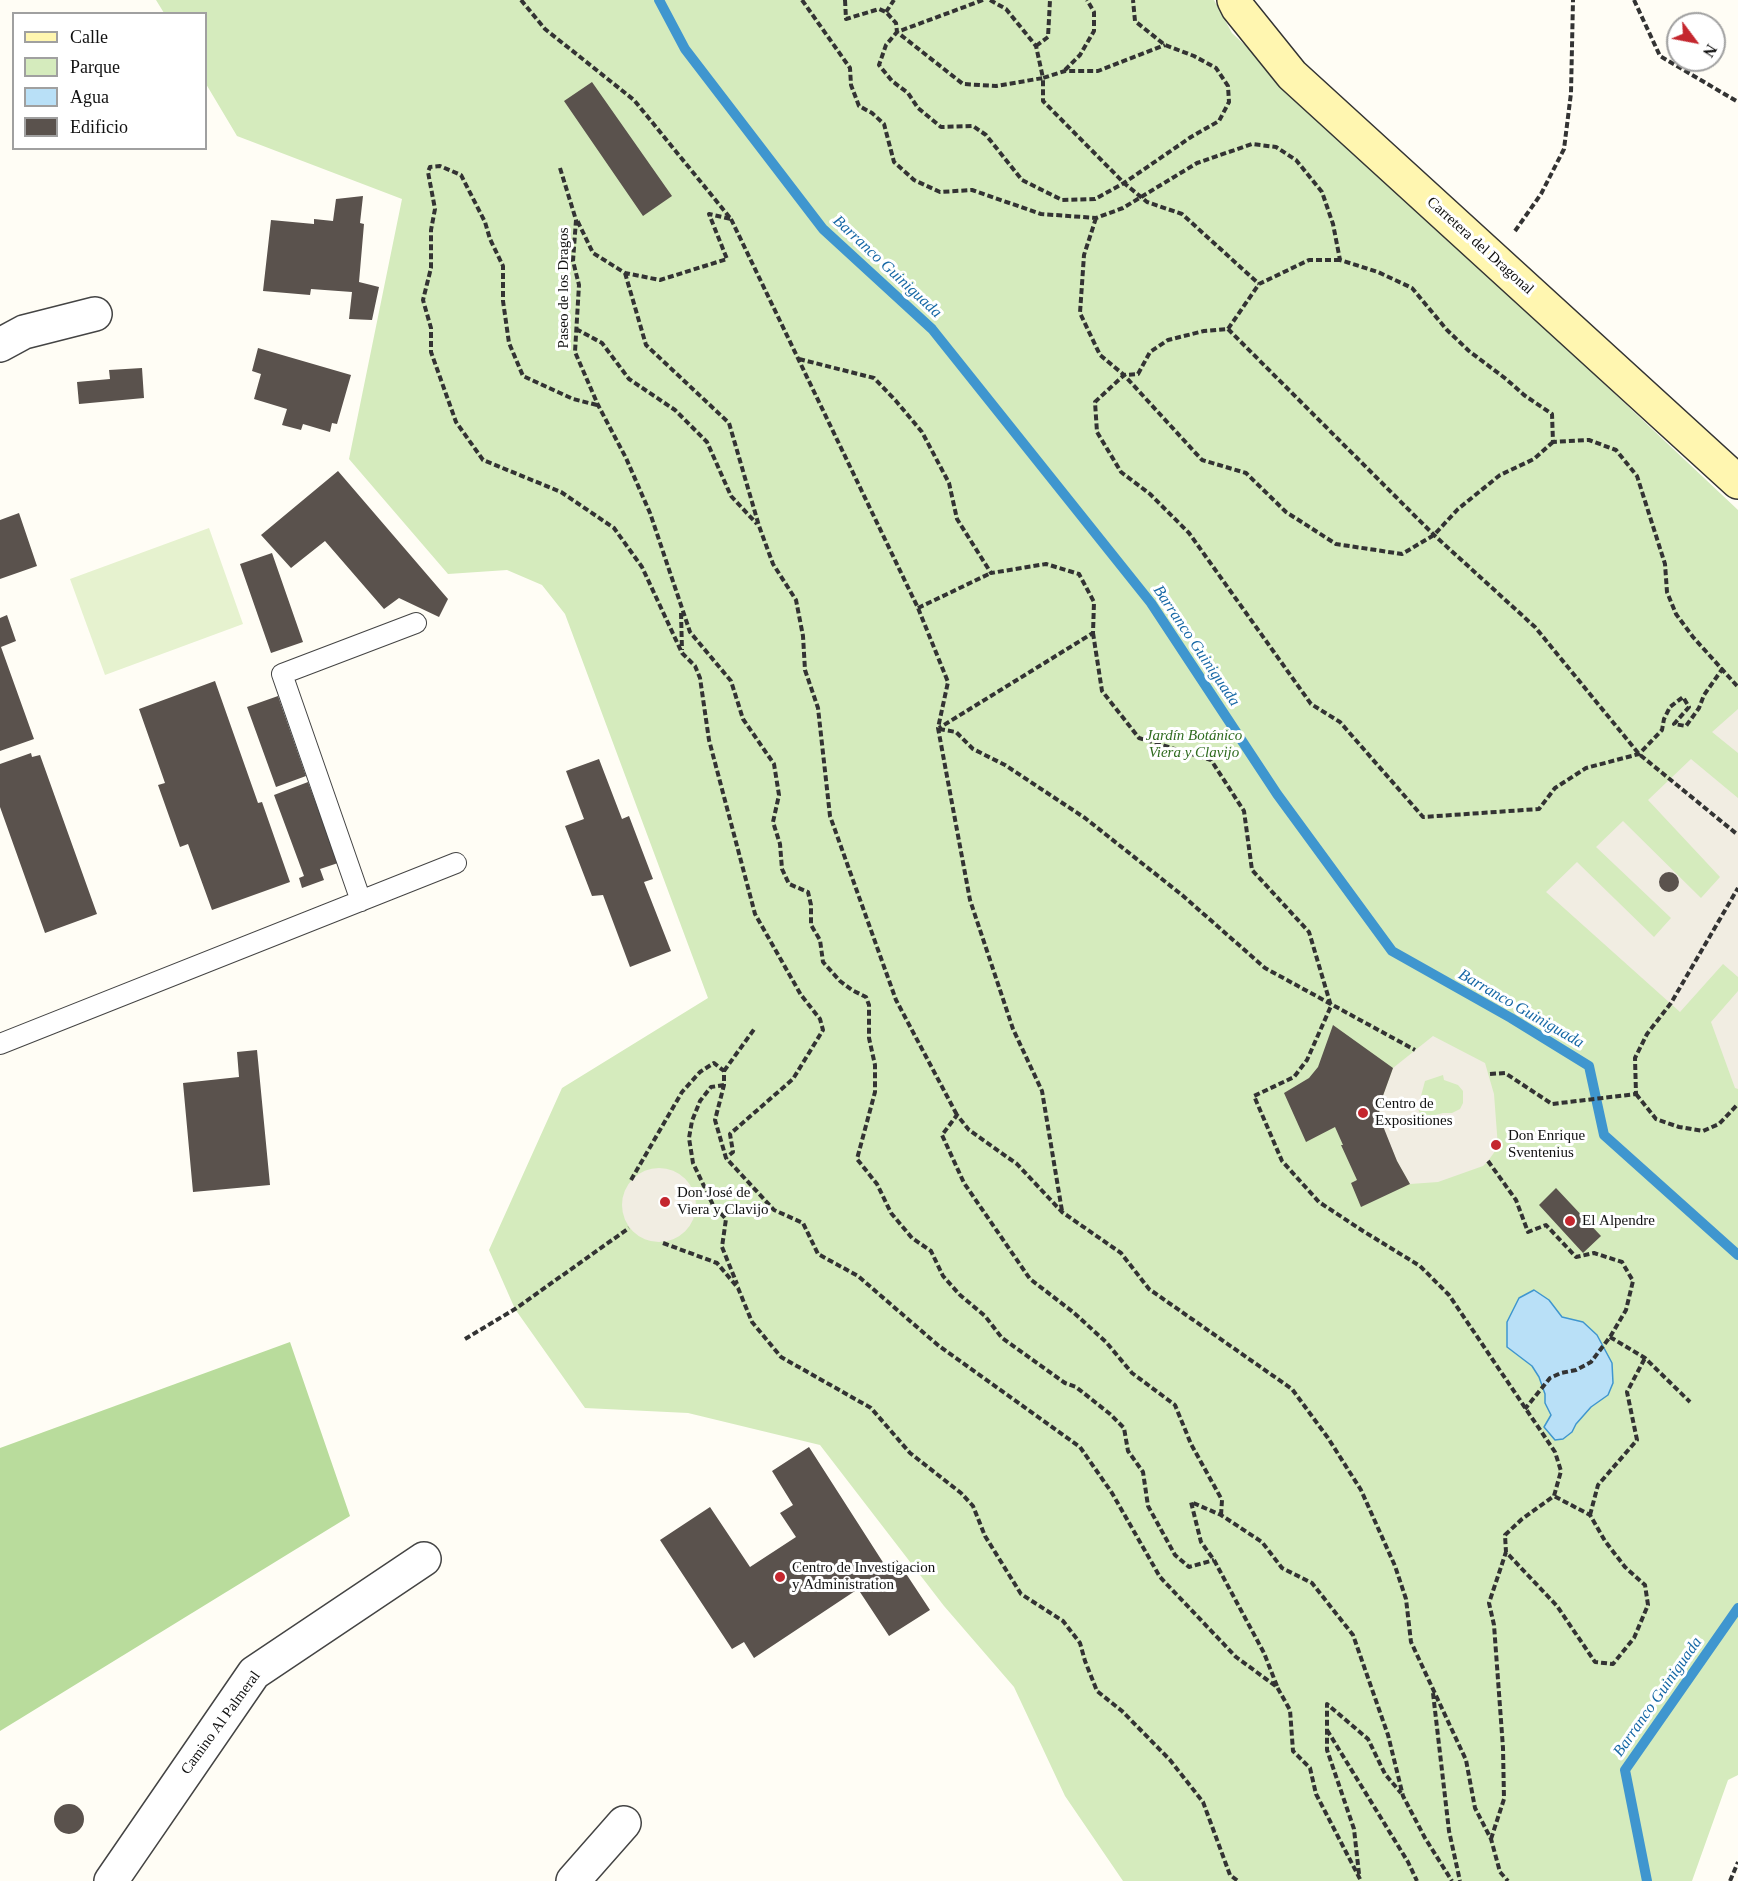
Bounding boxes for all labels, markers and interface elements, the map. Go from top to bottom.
legend [12,12,207,150]
north arrow [1666,12,1726,72]
text: Calle [70,27,108,47]
text: N [1700,41,1720,60]
text: Parque [70,57,120,77]
text: Agua [70,87,109,107]
text: Edificio [70,117,128,137]
street label: Carretera del Dragonal [1423,193,1537,299]
water label: Barranco Guiniguada [829,212,945,322]
street label: Paseo de los Dragos [555,227,573,349]
water label: Barranco Guiniguada [1148,582,1244,710]
park label: Jardín Botánico Viera y Clavijo [1146,727,1242,762]
water label: Barranco Guiniguada [1455,965,1587,1053]
place label: Centro de Expositiones [1375,1095,1452,1130]
marker: Centro de Expositiones [1356,1106,1370,1120]
place label: Don Enrique Sventenius [1508,1127,1585,1162]
marker: Don Enrique Sventenius [1489,1138,1503,1152]
place label: Don José de Viera y Clavijo [677,1184,769,1219]
marker: Don José de Viera y Clavijo [658,1195,672,1209]
place label: El Alpendre [1582,1212,1655,1230]
marker: El Alpendre [1563,1214,1577,1228]
place label: Centro de Investigacion y Administration [792,1559,935,1594]
marker: Centro de Investigacion y Administration [773,1570,787,1584]
water label: Barranco Guiniguada [1609,1633,1707,1761]
street label: Camino Al Palmeral [177,1668,265,1778]

